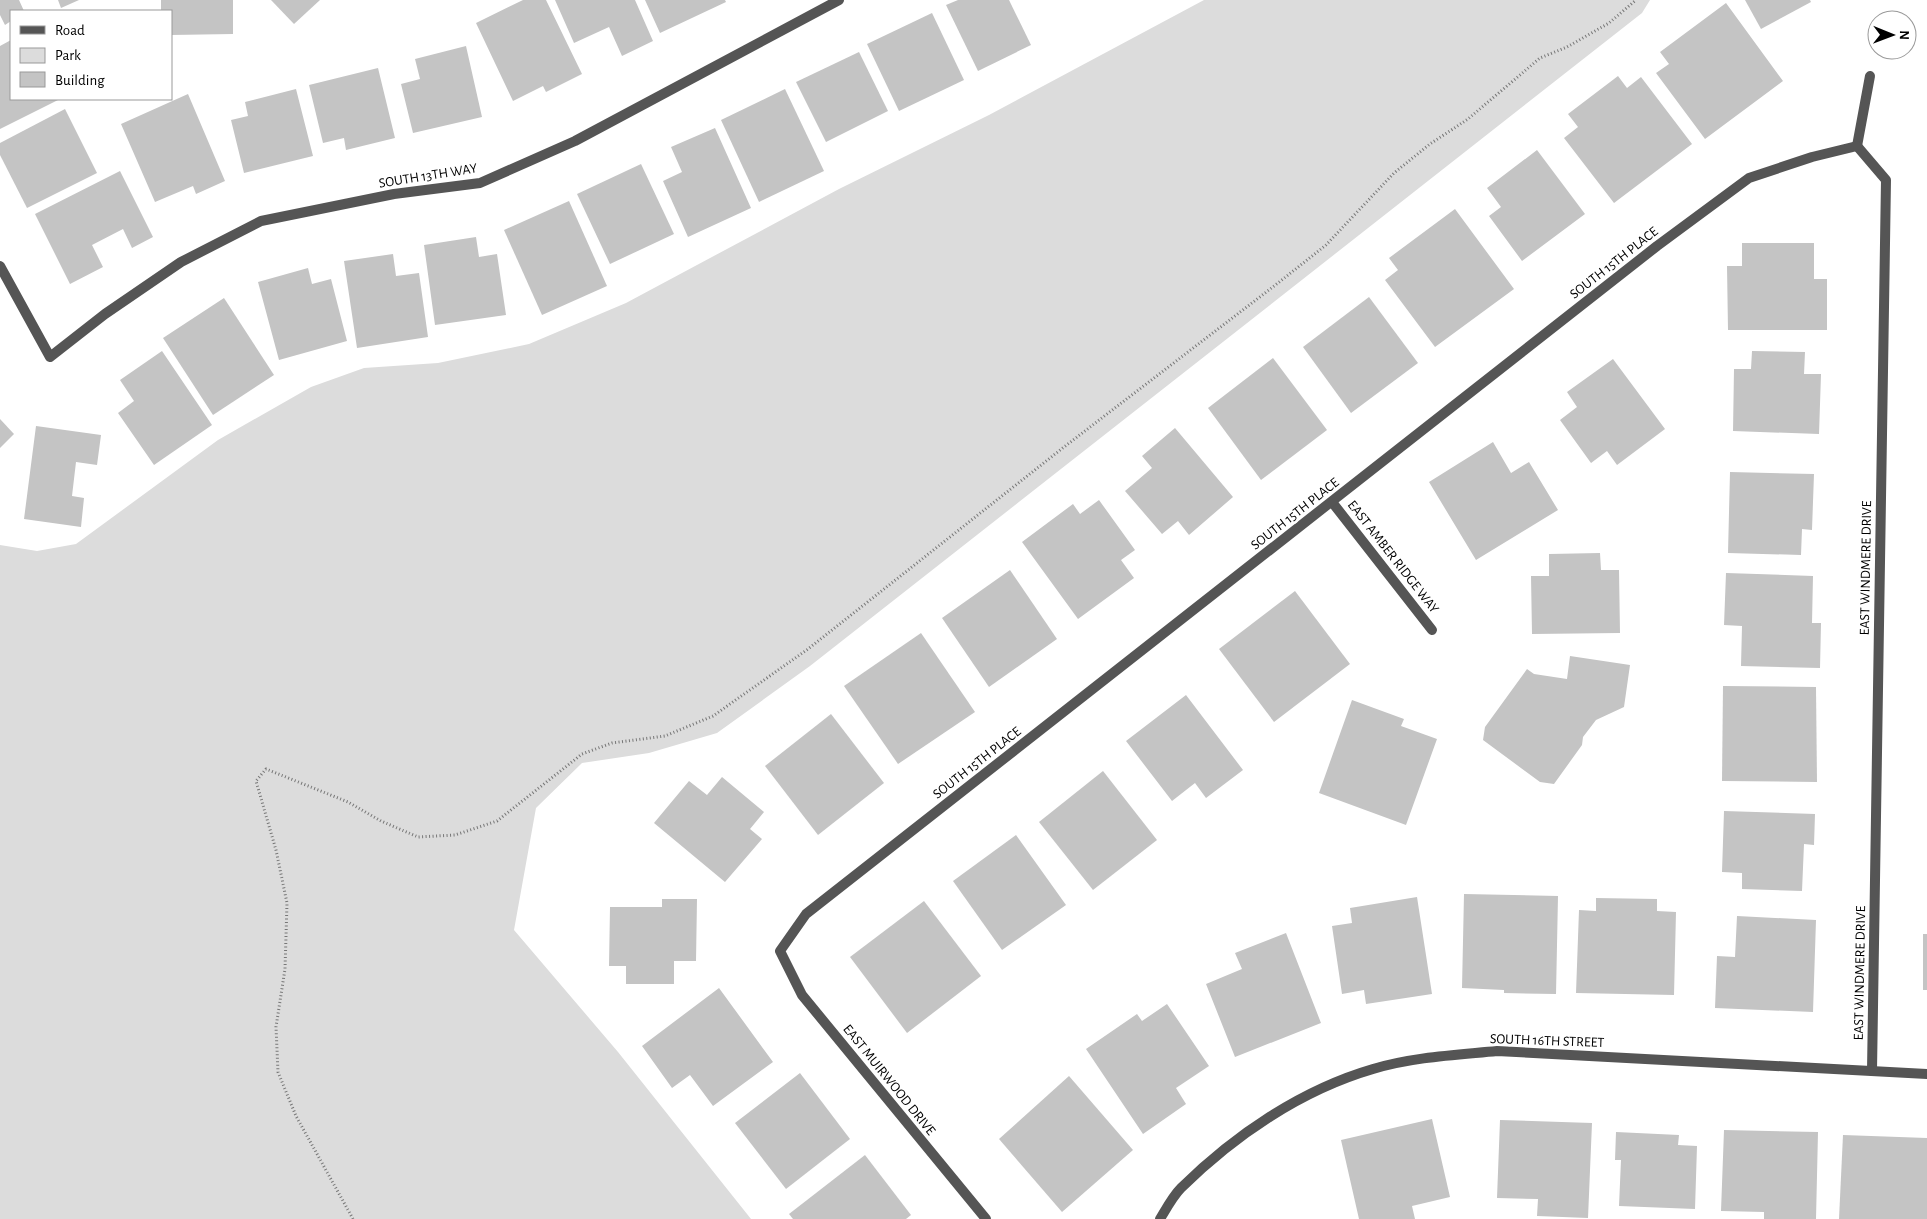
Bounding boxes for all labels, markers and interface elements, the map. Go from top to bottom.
legend [10,10,172,100]
north arrow [1867,10,1917,60]
text: Road [55,23,85,38]
text: N [1897,30,1911,40]
text: Park [55,48,81,63]
text: Building [55,73,105,88]
street label: SOUTH 13TH WAY [378,161,479,191]
street label: SOUTH 15TH PLACE [1567,224,1661,302]
street label: SOUTH 15TH PLACE [1248,475,1342,553]
street label: EAST AMBER RIDGE WAY [1345,498,1442,617]
street label: EAST WINDMERE DRIVE [1858,500,1874,636]
street label: SOUTH 15TH PLACE [930,724,1024,802]
street label: EAST WINDMERE DRIVE [1852,905,1868,1041]
street label: EAST MUIRWOOD DRIVE [840,1022,938,1138]
street label: SOUTH 16TH STREET [1490,1032,1605,1050]

